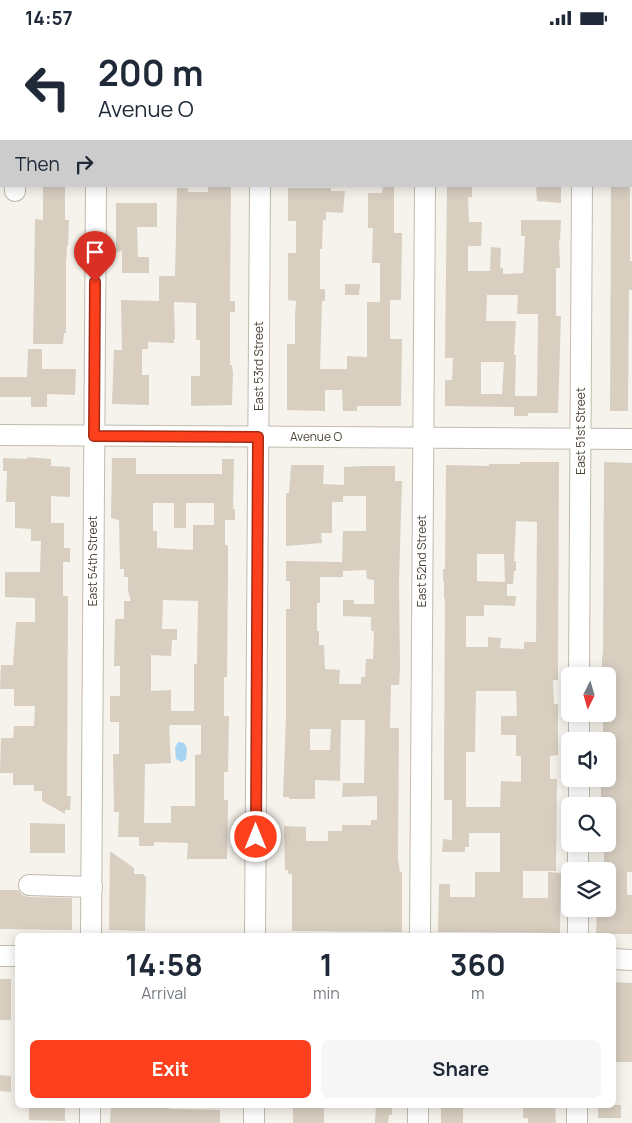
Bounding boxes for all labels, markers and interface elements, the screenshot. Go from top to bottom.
text: 14:57 [25,5,73,31]
text: 200 m [98,49,203,97]
icon: left [15,55,80,120]
text: Avenue O [98,94,194,124]
icon: right [70,150,98,178]
text: Then [15,151,60,177]
pin [74,231,116,282]
icon: arrive [81,238,109,266]
street label: East 53rd Street [250,321,267,411]
street label: East 51st Street [572,387,589,475]
street label: Avenue O [290,428,342,445]
street label: East 52nd Street [413,515,430,607]
street label: East 54th Street [84,516,101,606]
north arrow [561,667,616,723]
map controls [561,667,616,917]
button: sound [561,732,616,787]
button: search [561,797,616,852]
position arrow [229,810,281,862]
button: layers [561,862,616,917]
text: 14:58 [125,944,203,985]
text: 1 [320,944,333,985]
text: 360 [450,944,506,985]
text: Arrival [141,982,187,1004]
text: min [313,982,340,1004]
text: m [471,982,485,1004]
button: Exit [30,1040,311,1098]
button: Share [321,1040,601,1098]

